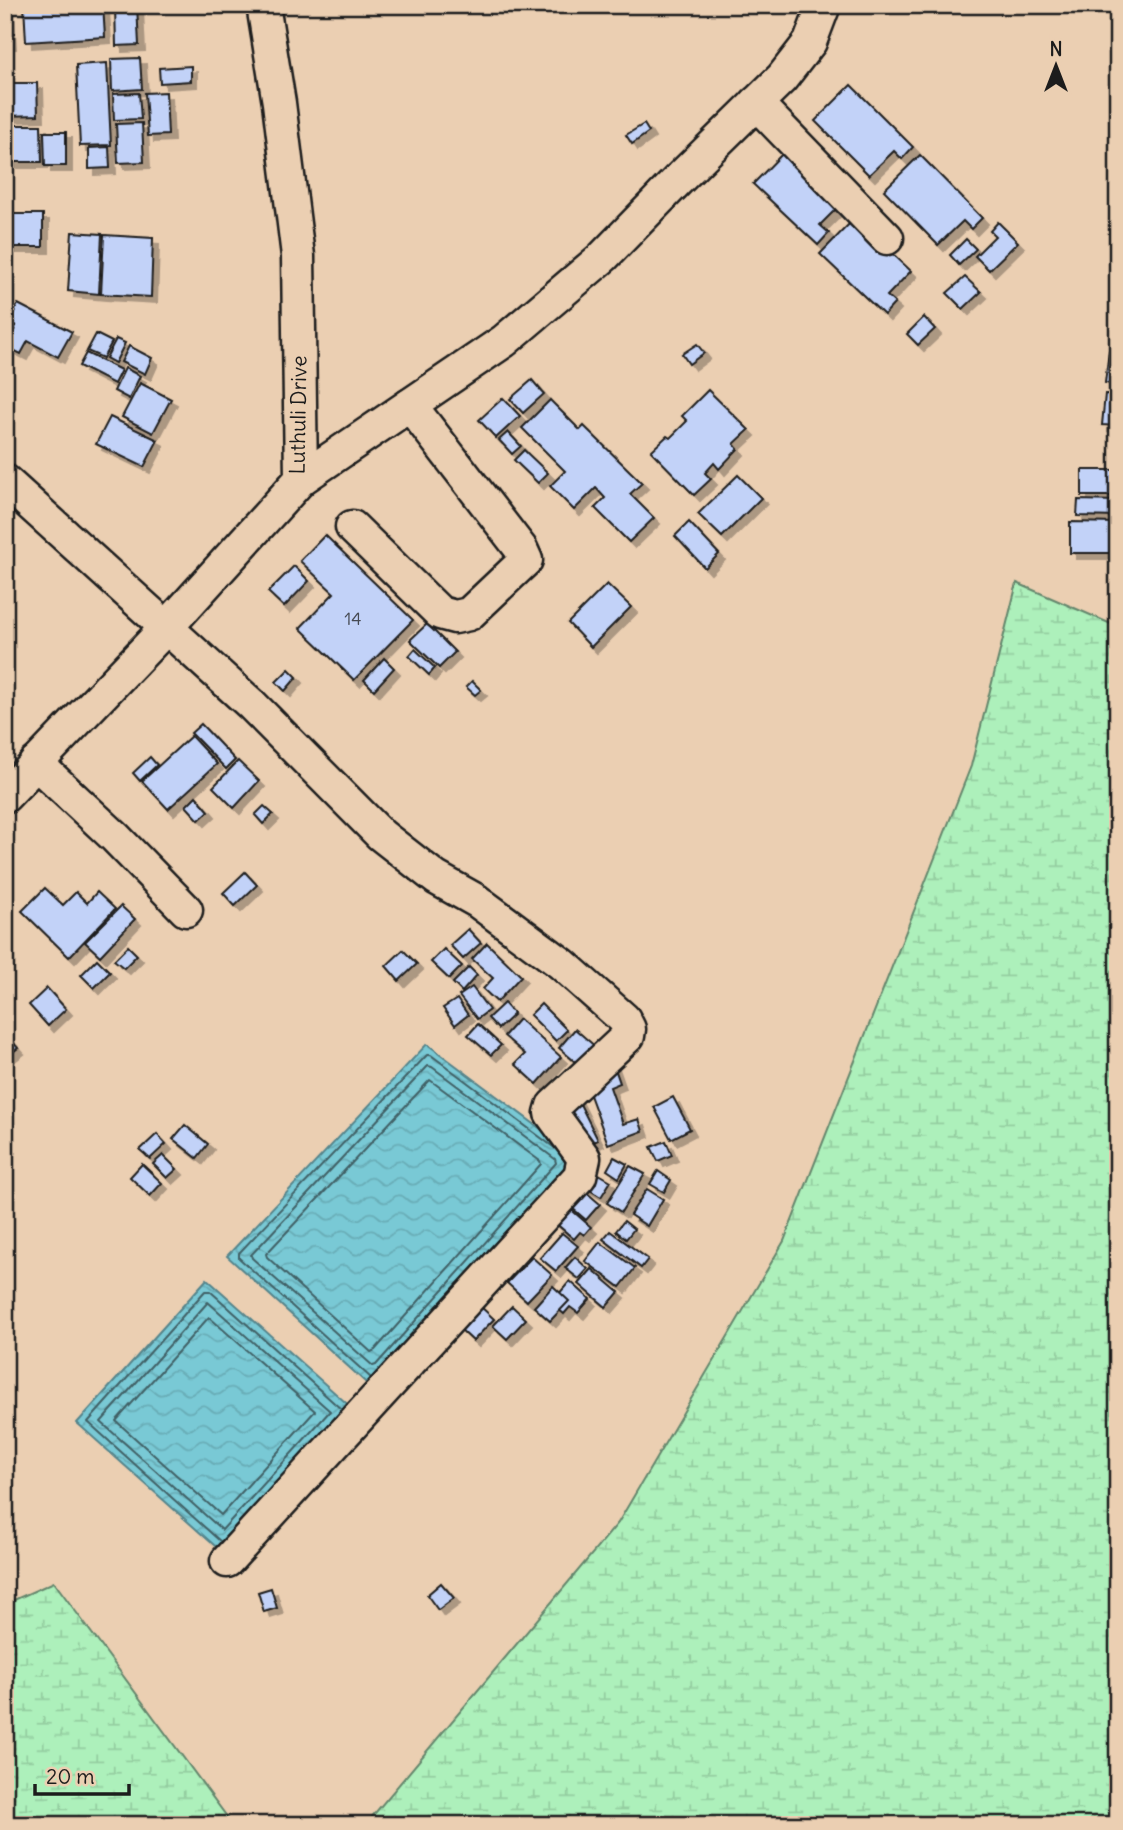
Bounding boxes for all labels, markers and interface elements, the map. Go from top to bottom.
north arrow [1021,32,1092,102]
text: N [1049,37,1063,61]
street label: Luthuli Drive [283,355,313,475]
house number: 14 [344,607,362,630]
scale bar [35,1753,130,1797]
text: 20 m [46,1763,95,1790]

